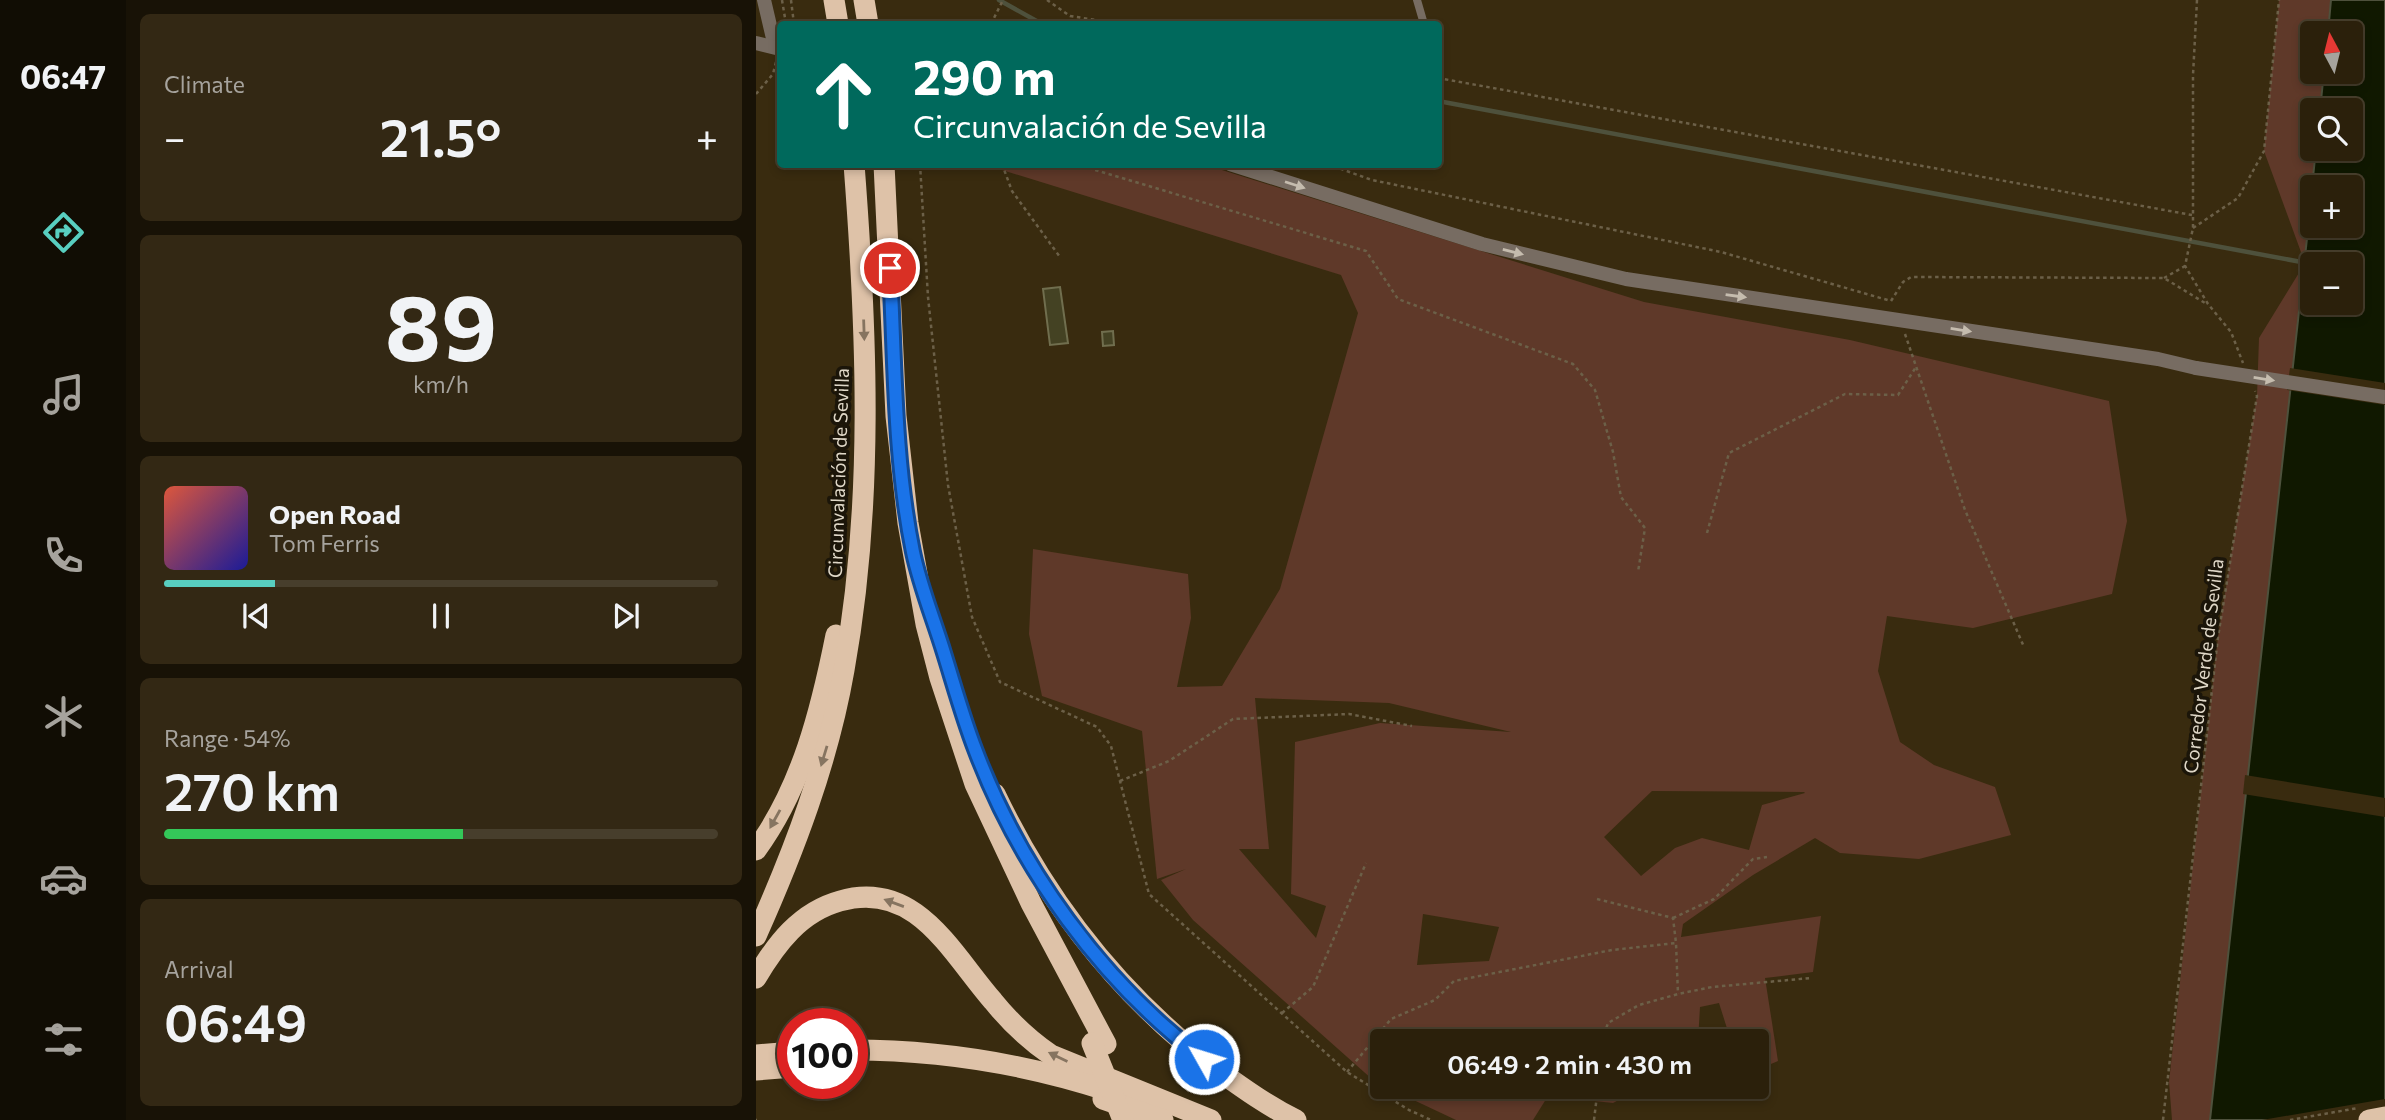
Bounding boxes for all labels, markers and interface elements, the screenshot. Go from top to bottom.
north arrow [2300,21,2362,84]
map controls [2300,21,2363,315]
text: 290 m [913,45,1055,105]
icon: ahead [798,49,889,140]
text: 06:47 [20,56,106,96]
text: Climate [164,70,245,98]
button: search [2300,98,2363,161]
text: 21.5° [380,104,501,168]
text: Circunvalación de Sevilla [913,105,1267,145]
text: − [164,113,186,160]
text: + [696,113,718,160]
button: + [2300,175,2363,238]
one-way arrow [1285,180,1306,191]
icon: directions [39,208,88,257]
pin [860,238,920,298]
one-way arrow [1502,246,1524,257]
icon: arrive [871,249,909,287]
button: − [2300,252,2363,315]
text: 89 [385,268,497,380]
one-way arrow [1725,290,1747,301]
one-way arrow [859,320,870,342]
one-way arrow [1950,324,1972,335]
street label: Circunvalación de Sevilla [823,368,853,578]
icon: music [39,370,88,419]
text: km/h [413,370,469,398]
one-way arrow [2253,373,2275,384]
text: Open Road [269,498,401,529]
text: Tom Ferris [269,529,380,557]
icon: phone [39,531,88,580]
street label: Corredor Verde de Sevilla [2178,557,2228,775]
icon: previous [237,597,275,635]
icon: pause [422,597,460,635]
icon: next [607,597,645,635]
icon: climate [39,692,88,741]
text: Range · 54% [164,724,290,752]
one-way arrow [818,746,828,767]
text: 270 km [164,758,340,822]
one-way arrow [769,810,781,829]
icon: car [39,854,88,903]
one-way arrow [884,898,905,909]
text: Arrival [164,955,234,983]
text: 06:49 [164,989,307,1053]
speed limit sign: 100 [777,1008,868,1099]
icon: filters [39,1015,88,1064]
position arrow [1167,1022,1241,1096]
text: 06:49 · 2 min · 430 m [1447,1048,1692,1079]
one-way arrow [1048,1051,1068,1063]

